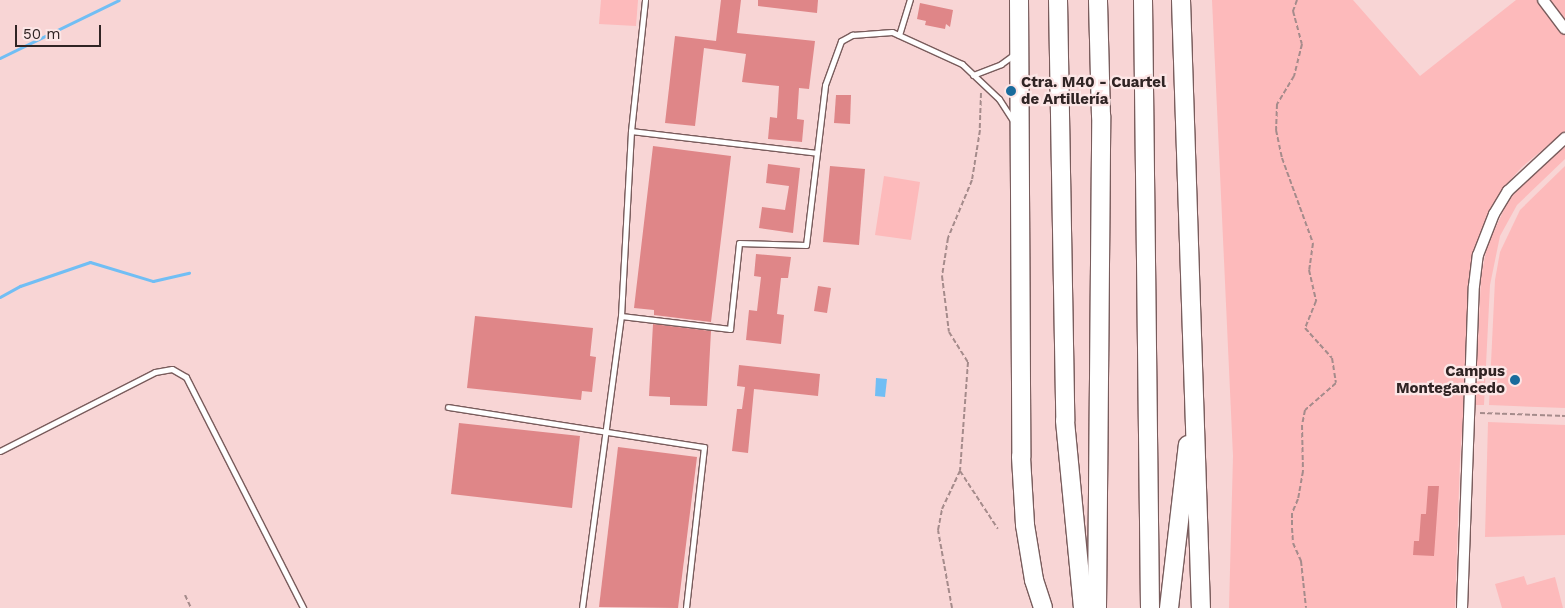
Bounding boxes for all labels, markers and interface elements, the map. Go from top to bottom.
scale bar [18,15,104,47]
text: 50 m [23,25,60,43]
place label: Ctra. M40 - Cuartel de Artillería [1021,73,1166,108]
marker: Ctra. M40 - Cuartel de Artillería [1005,85,1017,97]
place label: Campus Montegancedo [1396,362,1505,397]
marker: Campus Montegancedo [1509,374,1521,386]

